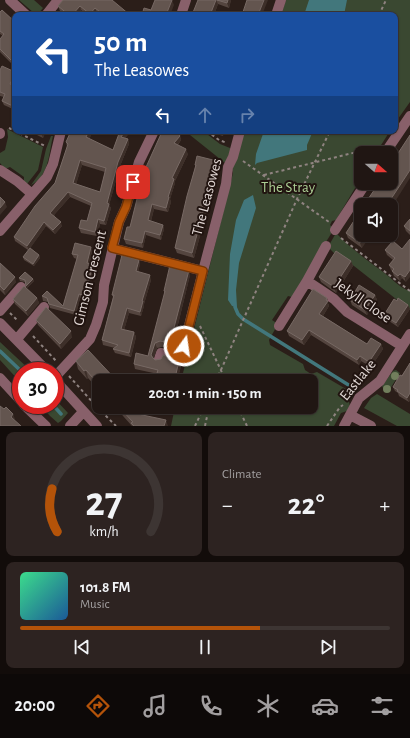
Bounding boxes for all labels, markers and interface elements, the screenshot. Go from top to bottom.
icon: left [28,28,80,80]
text: 50 m [94,29,148,57]
text: The Leasowes [94,62,189,80]
icon: left [152,104,174,126]
icon: ahead [194,104,216,126]
icon: right [236,104,258,126]
north arrow [354,146,398,190]
map controls [354,146,398,242]
street label: The Leasowes [189,157,225,237]
pin [116,165,150,199]
icon: arrive [122,171,144,193]
park label: The Stray [261,180,316,195]
button: sound [354,198,398,242]
street label: Gimson Crescent [71,229,109,327]
street label: Jekyll Close [332,276,394,326]
position arrow [163,325,205,367]
street label: Eastlake [337,356,379,404]
speed limit sign: 30 [12,362,64,414]
text: 20:01 · 1 min · 150 m [148,386,262,401]
text: Climate [222,468,261,481]
text: 27 [85,482,123,523]
text: 22° [287,490,325,520]
text: − [222,494,233,516]
text: + [379,494,390,516]
text: km/h [89,525,119,539]
text: 101.8 FM [80,580,130,595]
text: Music [80,598,110,611]
icon: previous [71,636,93,658]
icon: pause [194,636,216,658]
icon: next [317,636,339,658]
icon: directions [84,692,112,720]
icon: music [141,692,169,720]
icon: phone [197,692,225,720]
icon: climate [254,692,282,720]
icon: car [311,692,339,720]
icon: filters [368,692,396,720]
text: 20:00 [14,697,55,715]

